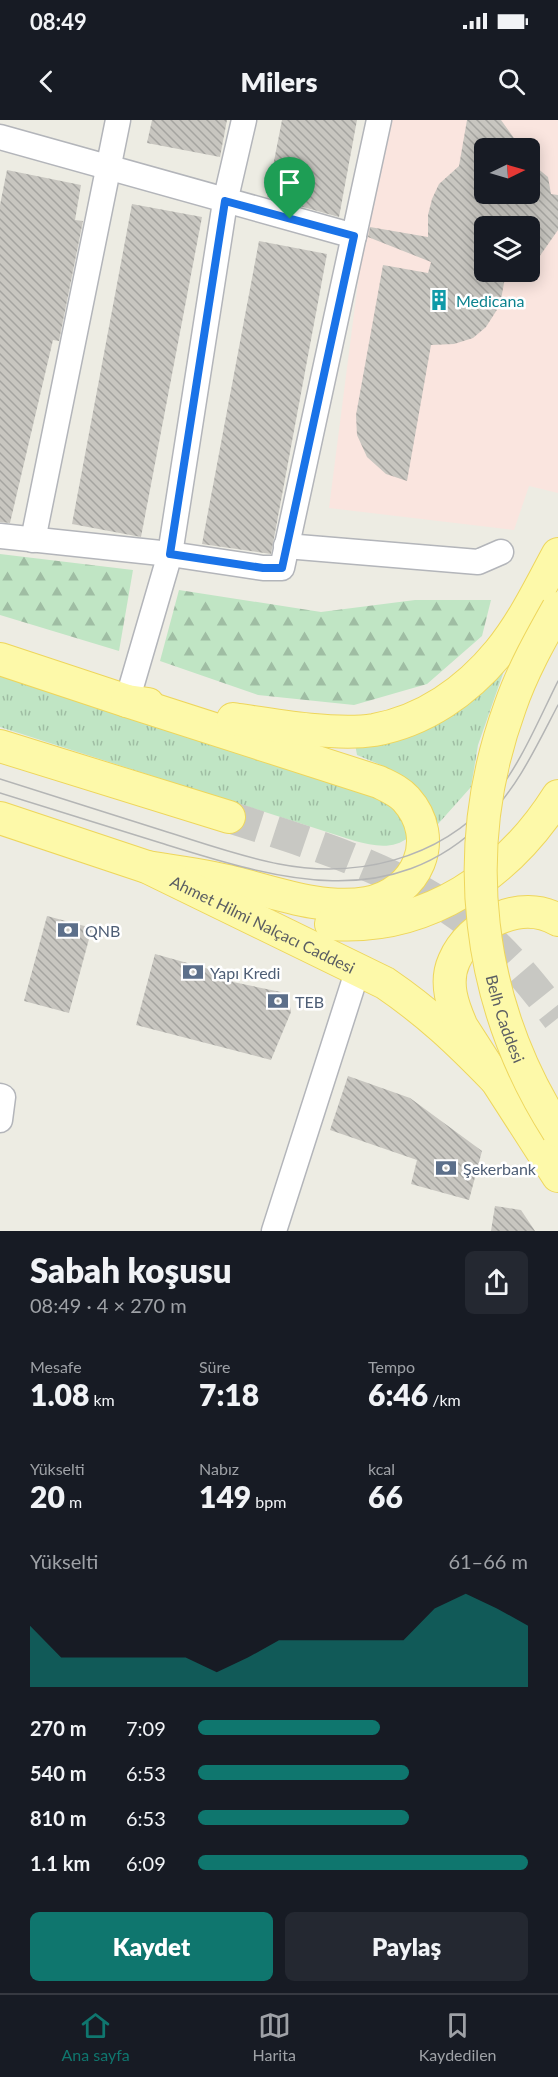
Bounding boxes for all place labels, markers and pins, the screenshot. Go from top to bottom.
pin [264,157,315,219]
building icon: Medicana [427,288,451,312]
place label: Medicana [456,291,524,310]
bank icon: QNB [56,918,80,942]
place label: QNB [85,921,120,940]
bank icon: Yapı Kredi [181,960,205,984]
place label: Yapı Kredi [210,963,280,982]
bank icon: TEB [266,989,290,1013]
place label: TEB [295,992,324,1011]
bank icon: Şekerbank [434,1156,458,1180]
place label: Şekerbank [463,1159,537,1178]

